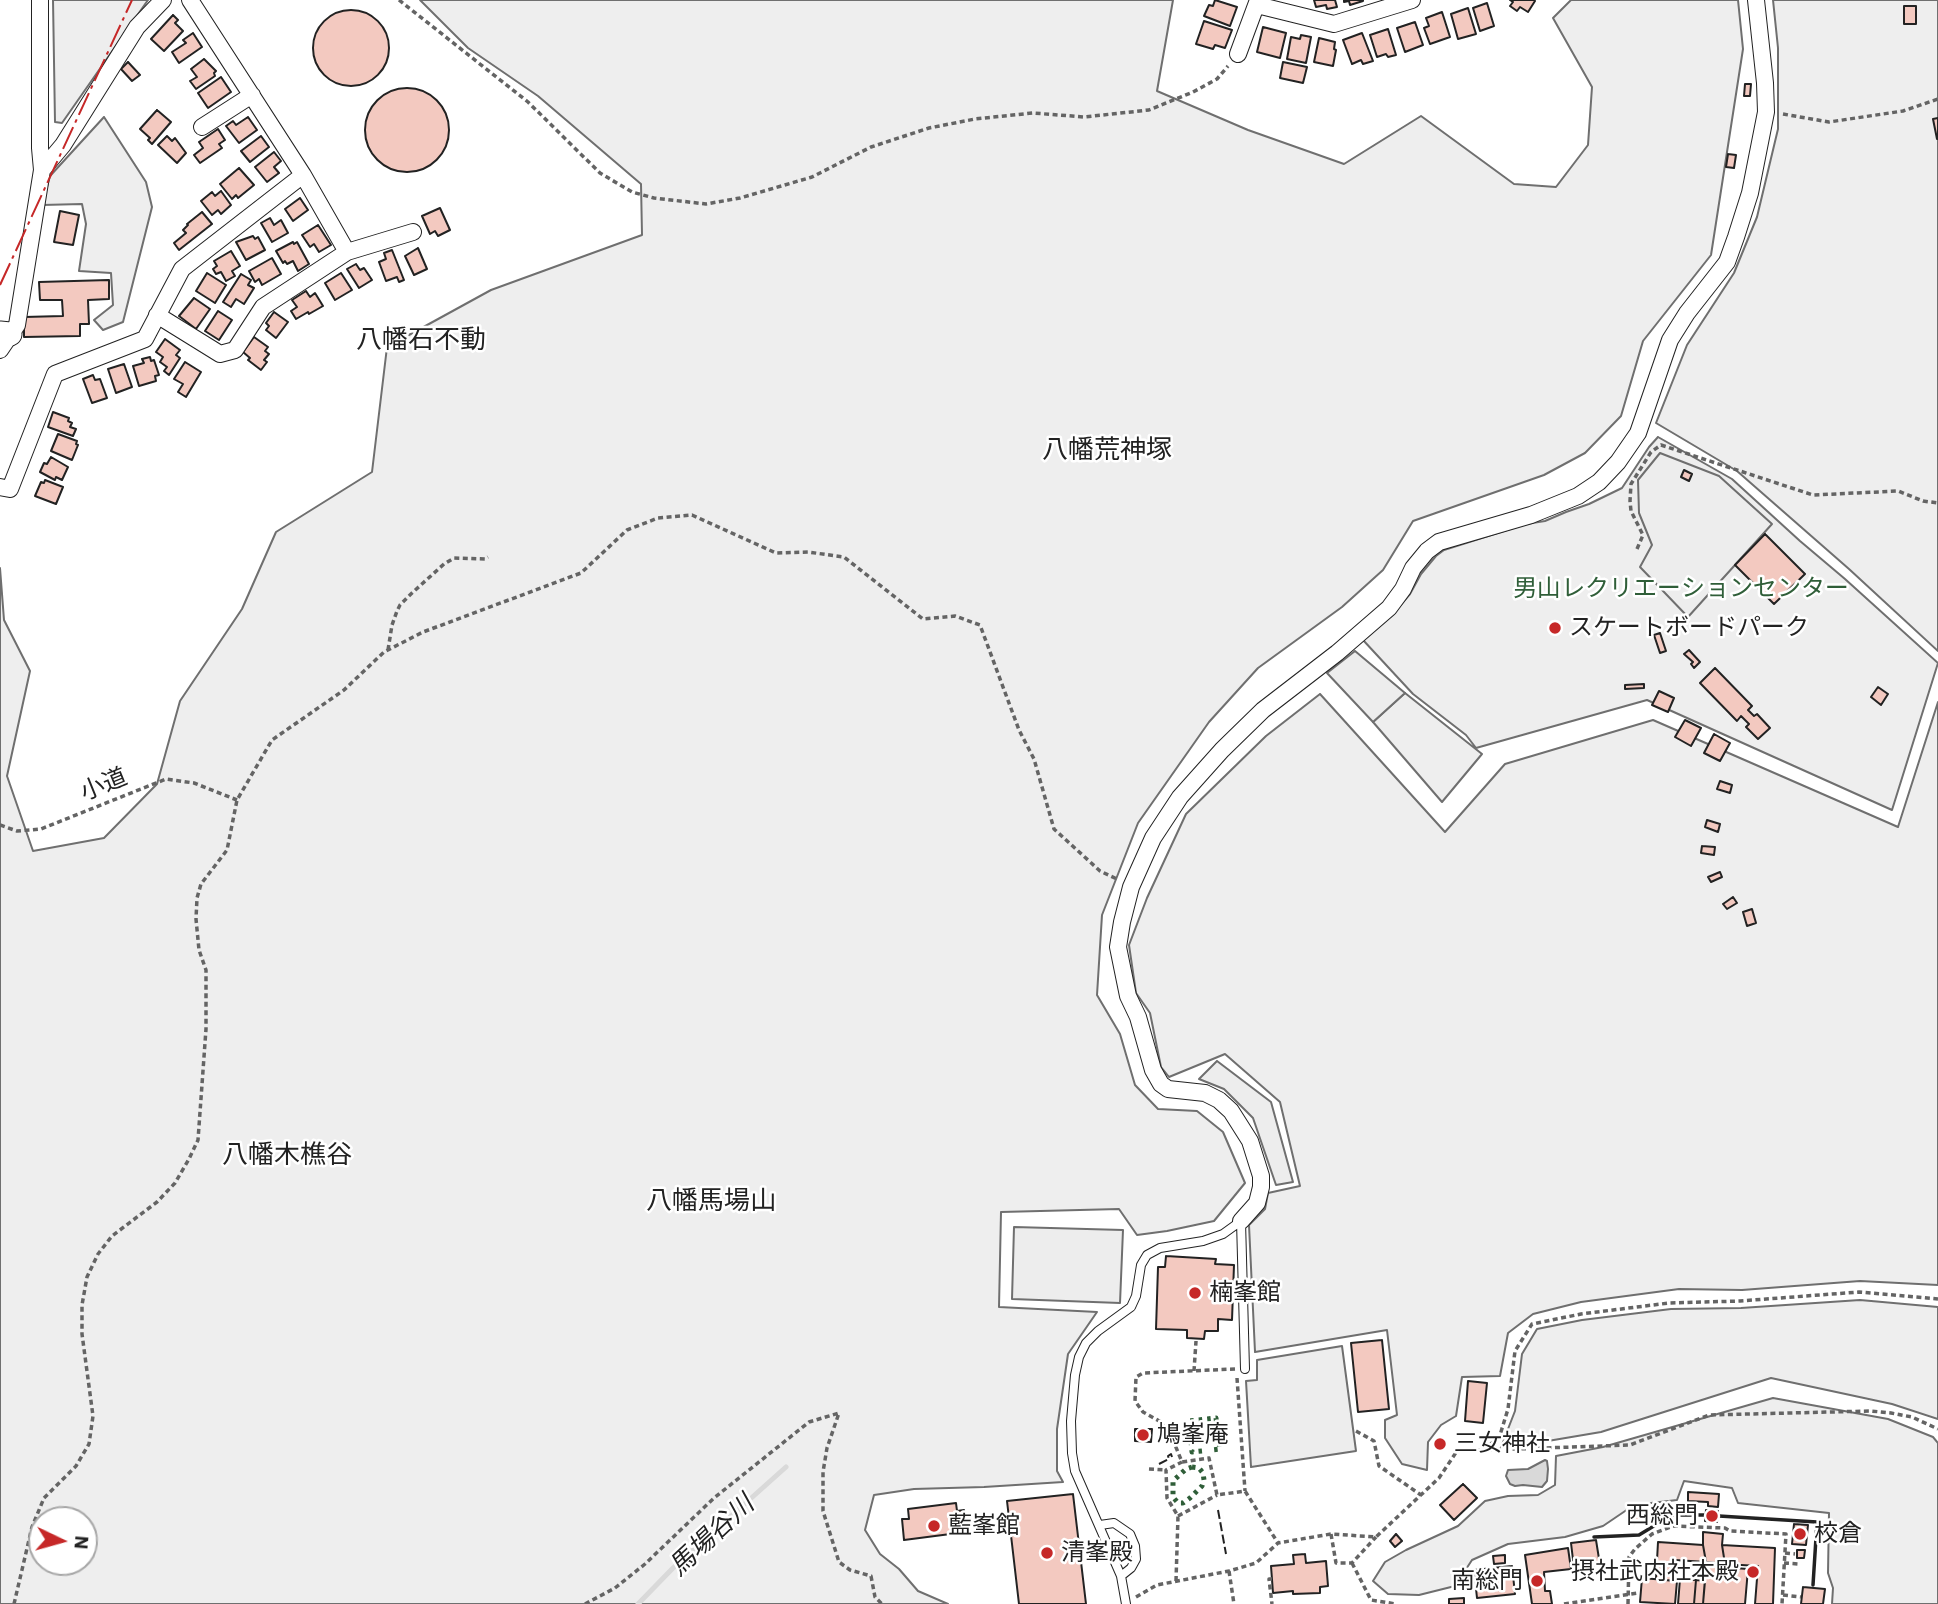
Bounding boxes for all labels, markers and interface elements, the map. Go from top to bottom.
district label: 八幡石不動 [356,324,486,356]
district label: 八幡荒神塚 [1042,434,1172,466]
park label: 男山レクリエーションセンター [1513,575,1849,603]
place label: スケートボードパーク [1569,614,1809,642]
marker: スケートボードパーク [1547,620,1563,636]
street label: 小道 [76,763,132,807]
district label: 八幡木樵谷 [222,1139,352,1171]
district label: 八幡馬場山 [646,1185,776,1217]
place label: 楠峯館 [1209,1279,1281,1307]
marker: 楠峯館 [1187,1285,1203,1301]
place label: 鳩峯庵 [1157,1421,1229,1449]
marker: 鳩峯庵 [1135,1427,1151,1443]
place label: 三女神社 [1454,1430,1550,1458]
marker: 三女神社 [1432,1436,1448,1452]
water label: 馬場谷川 [663,1489,761,1583]
place label: 西総門 [1626,1502,1698,1530]
north arrow [28,1506,98,1576]
marker: 西総門 [1704,1508,1720,1524]
place label: 藍峯館 [948,1512,1020,1540]
marker: 藍峯館 [926,1518,942,1534]
place label: 校倉 [1814,1520,1862,1548]
marker: 校倉 [1792,1526,1808,1542]
text: N [69,1535,94,1551]
place label: 清峯殿 [1061,1539,1133,1567]
marker: 清峯殿 [1039,1545,1055,1561]
place label: 摂社武内社本殿 [1571,1558,1739,1586]
marker: 摂社武内社本殿 [1745,1564,1761,1580]
place label: 南総門 [1451,1567,1523,1595]
marker: 南総門 [1529,1573,1545,1589]

